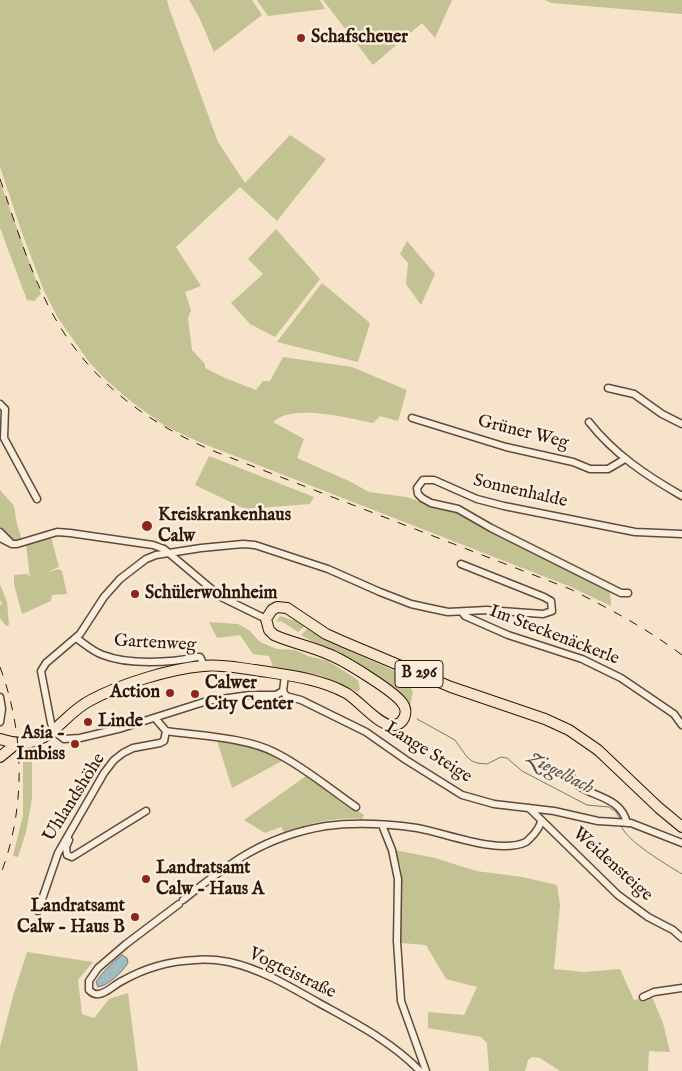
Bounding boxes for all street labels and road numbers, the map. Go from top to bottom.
street label: Grüner Weg [475,411,571,455]
street label: Sonnenhalde [471,471,569,513]
street label: Im Steckenäckerle [486,601,622,671]
street label: Gartenweg [113,631,197,657]
road number: B 296 [395,661,443,688]
street label: Lange Steige [380,718,476,788]
street label: Uhlandshöhe [39,750,111,846]
street label: Weidensteige [567,823,657,907]
street label: Vogteistraße [245,944,339,1004]

